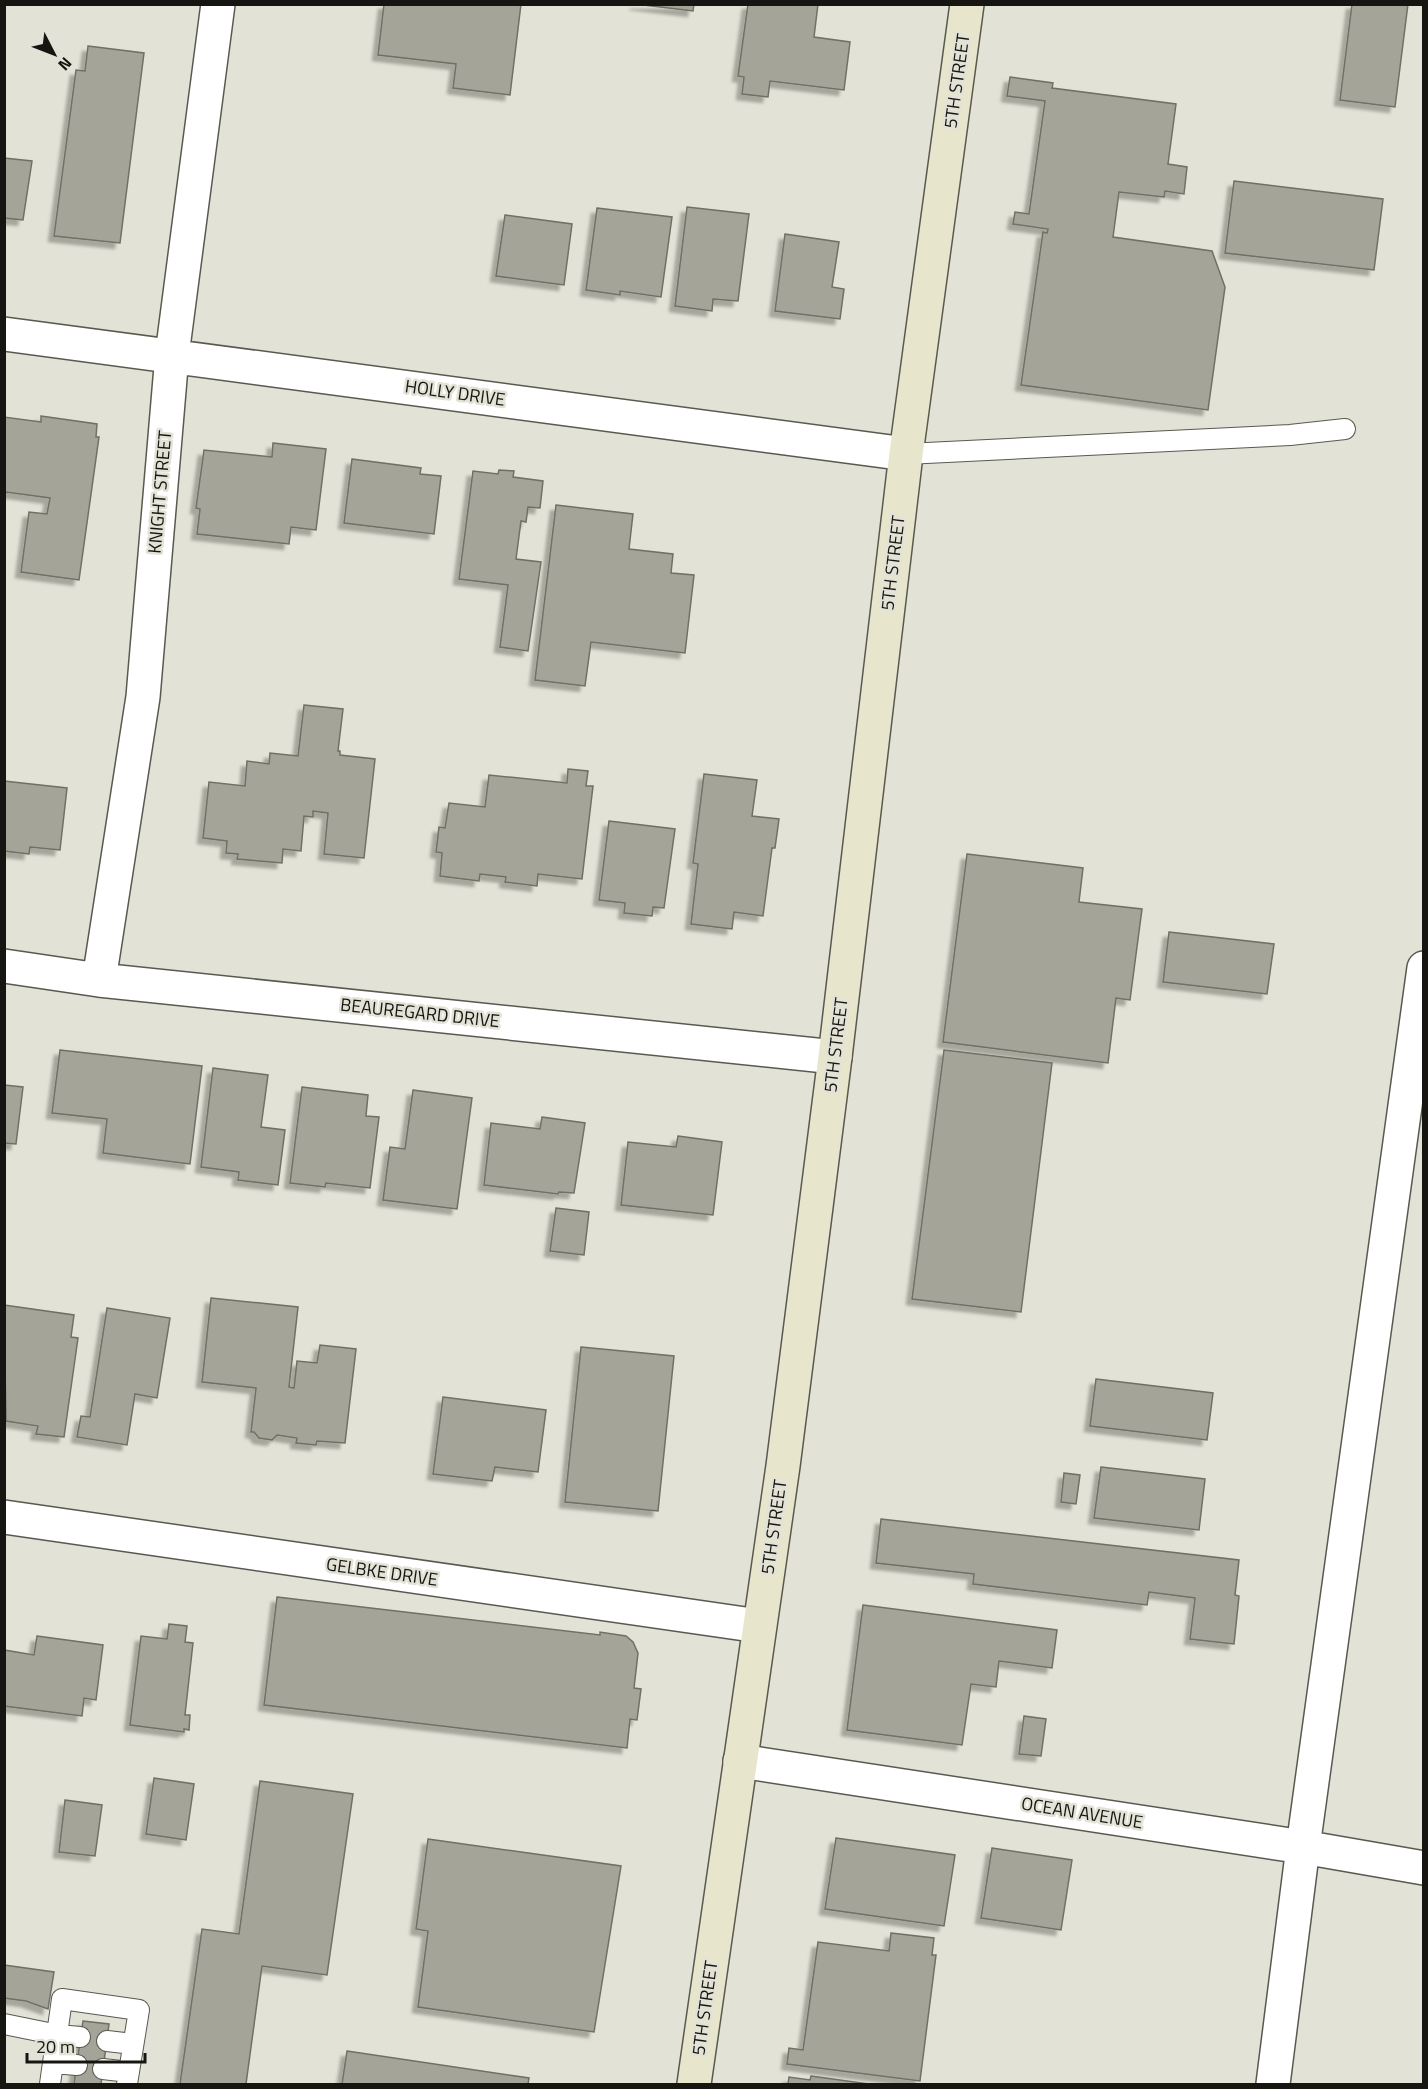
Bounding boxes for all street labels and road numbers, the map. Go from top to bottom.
street label: 5TH STREET [937,31,977,130]
street label: HOLLY DRIVE [403,372,507,413]
street label: KNIGHT STREET [141,429,178,555]
street label: 5TH STREET [873,513,912,612]
street label: BEAUREGARD DRIVE [339,991,501,1034]
street label: 5TH STREET [816,995,855,1094]
street label: 5TH STREET [754,1477,794,1576]
street label: GELBKE DRIVE [325,1550,440,1593]
street label: OCEAN AVENUE [1019,1790,1145,1835]
street label: 5TH STREET [685,1958,725,2057]

